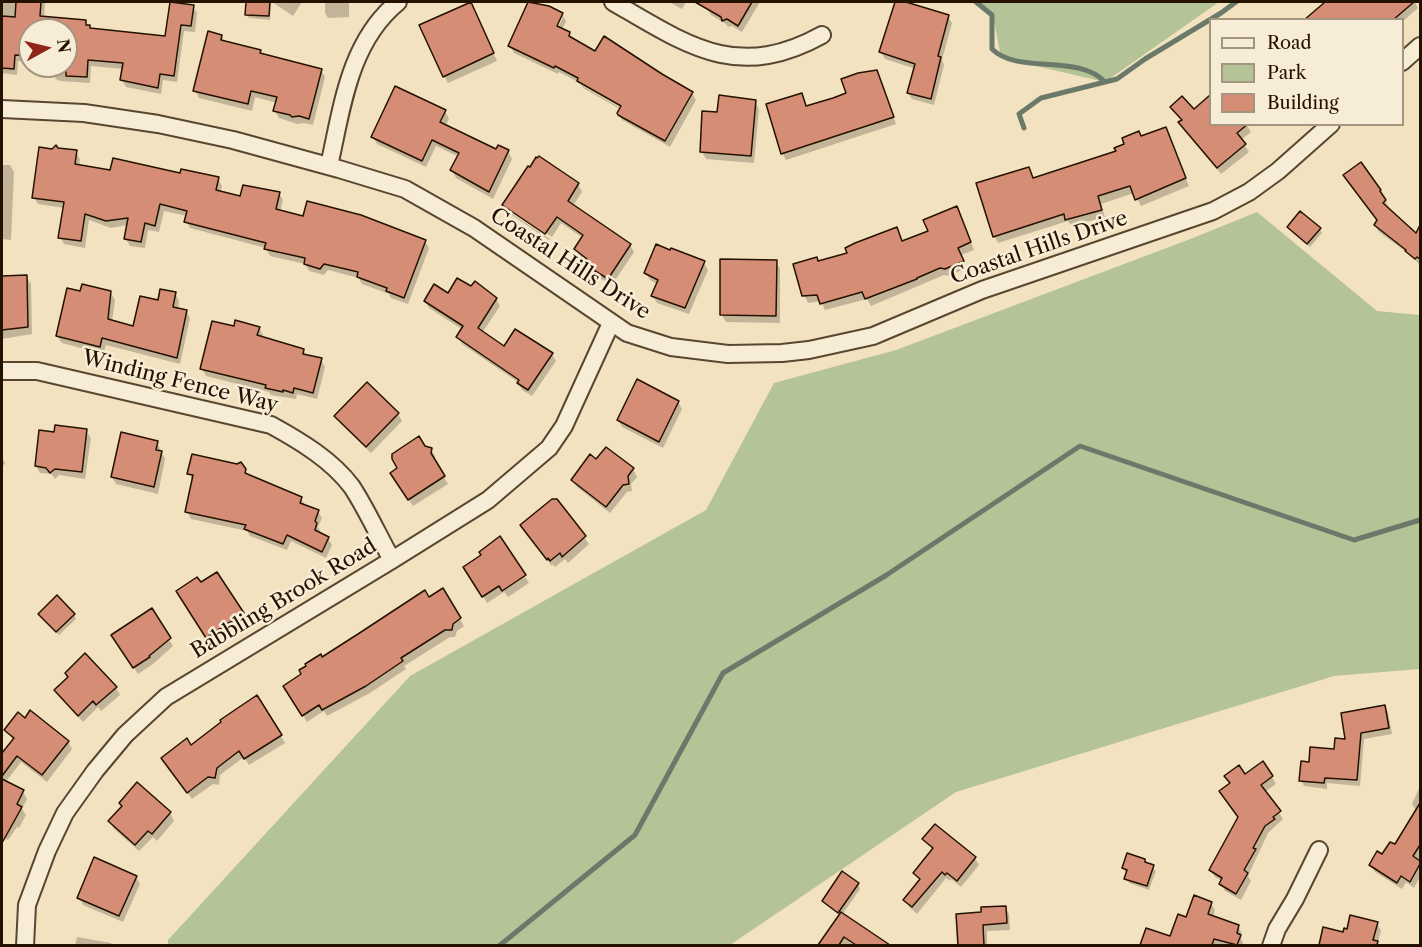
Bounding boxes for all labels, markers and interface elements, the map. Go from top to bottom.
north arrow [18,18,78,78]
legend [1209,18,1404,126]
text: Road [1267,32,1312,54]
text: N [53,37,75,54]
text: Park [1267,62,1306,84]
text: Building [1267,92,1339,114]
street label: Coastal Hills Drive [485,203,655,325]
street label: Coastal Hills Drive [947,206,1131,290]
street label: Winding Fence Way [79,345,281,419]
street label: Babbling Brook Road [187,534,381,664]

